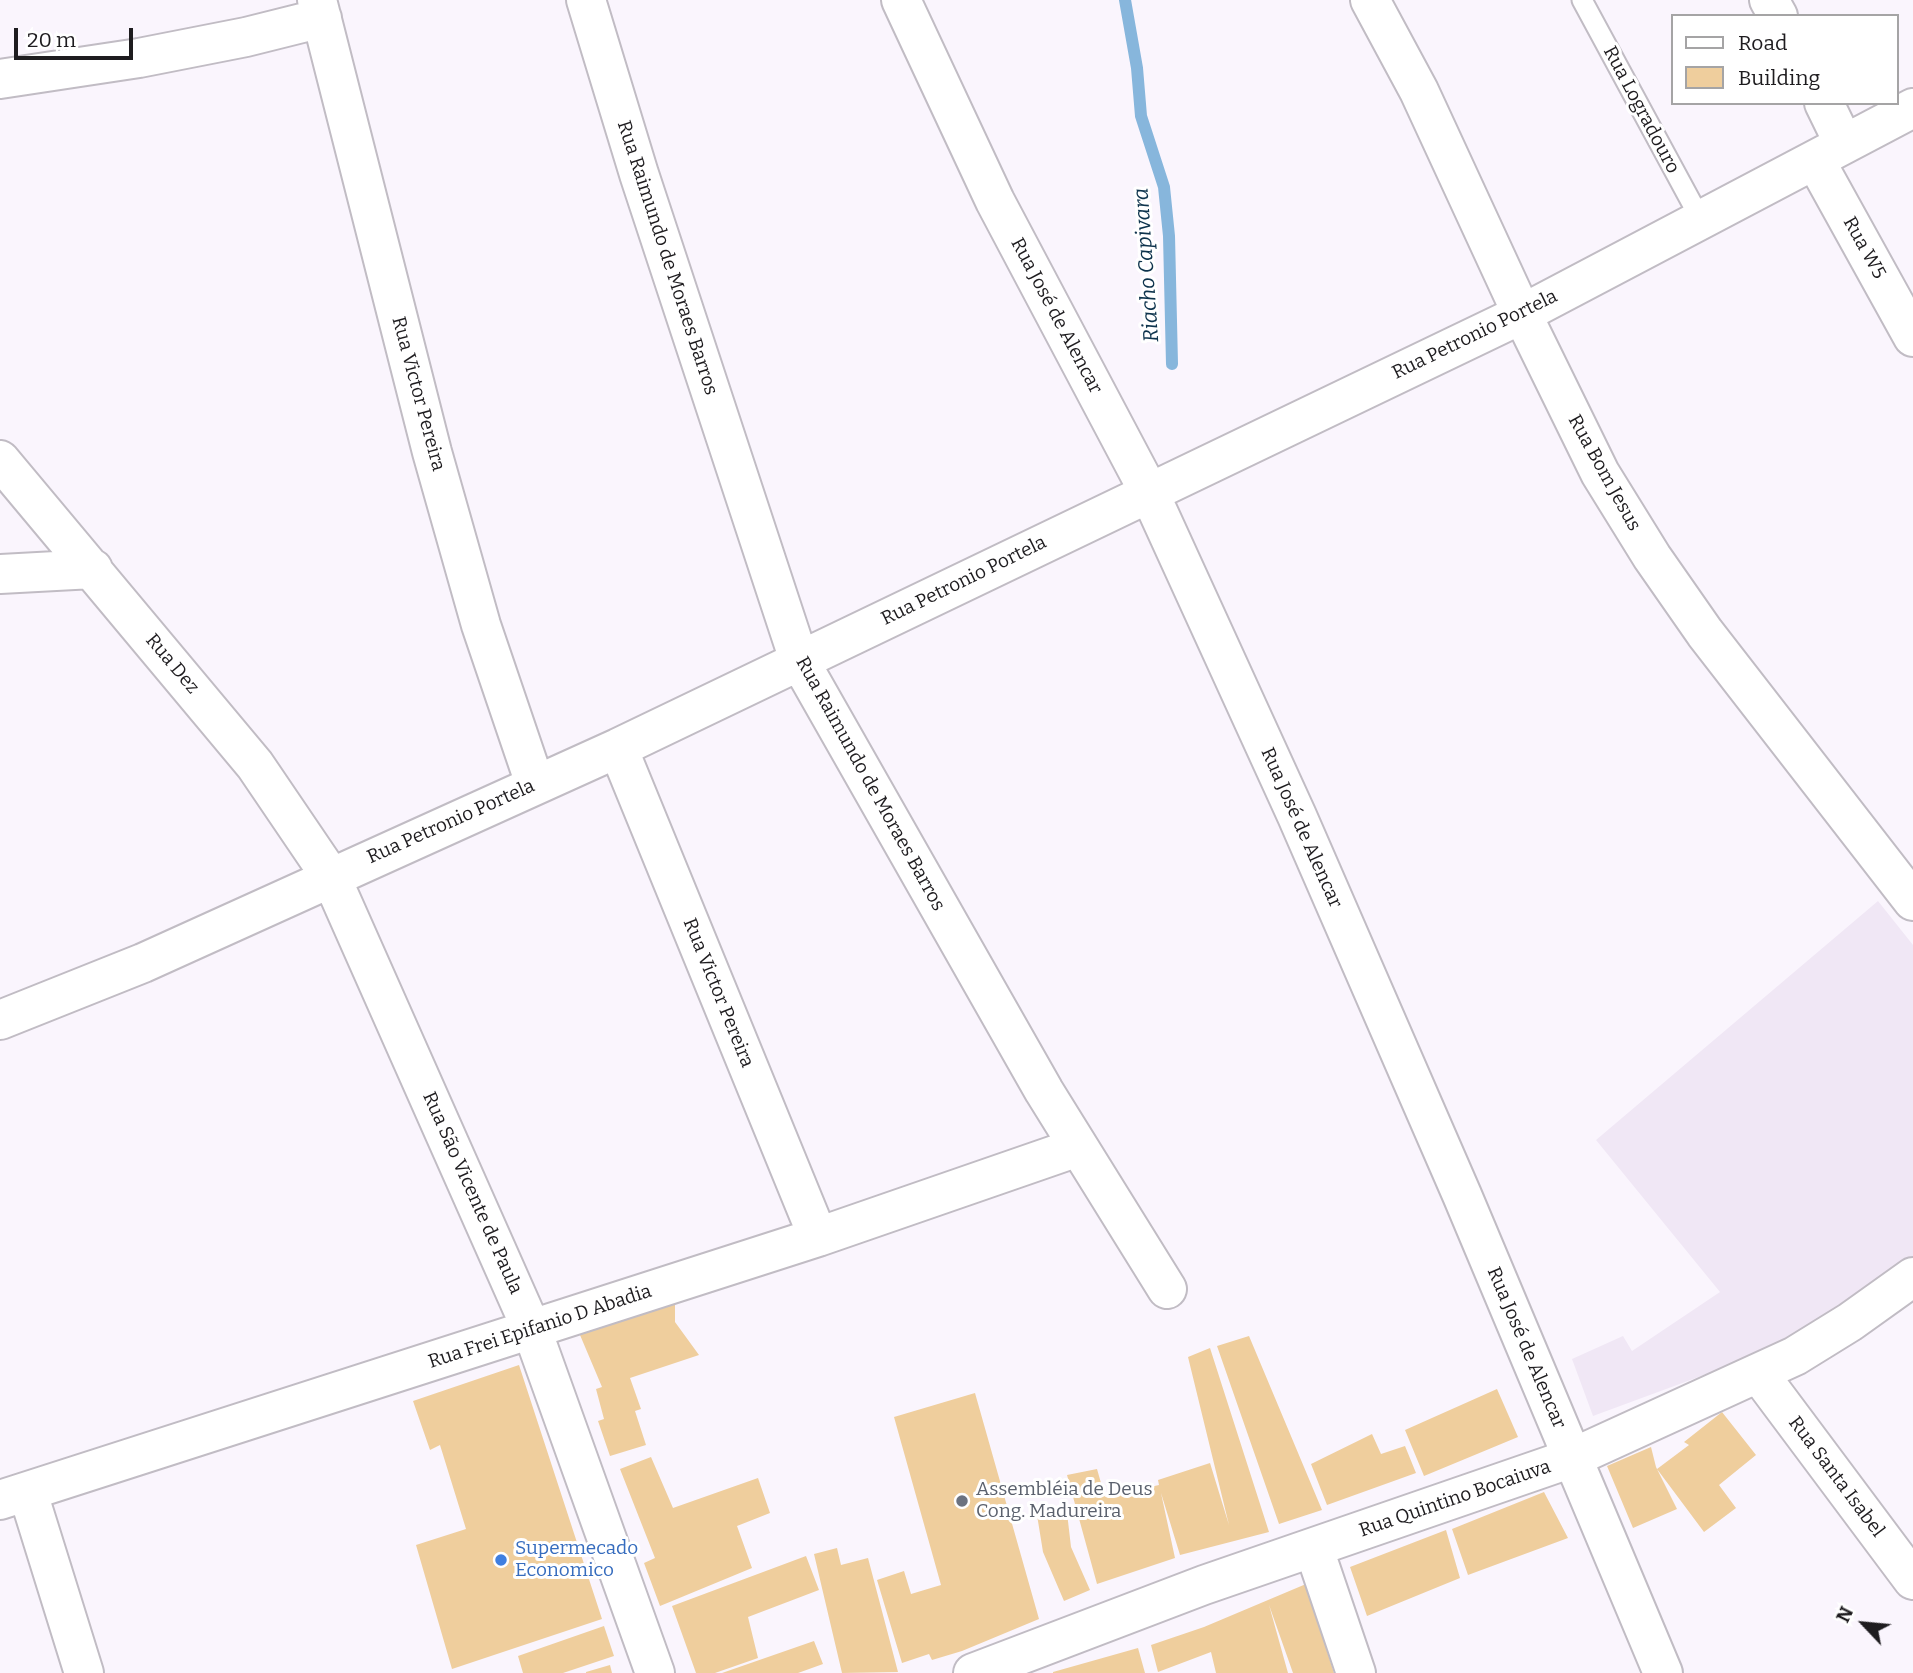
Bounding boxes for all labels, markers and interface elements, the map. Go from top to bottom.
scale bar [18,14,136,58]
legend [1672,14,1899,105]
text: 20 m [27,27,76,53]
text: Road [1738,30,1787,56]
street label: Rua Logradouro [1598,43,1684,177]
text: Building [1738,65,1820,91]
street label: Rua Raimundo de Moraes Barros [612,118,722,398]
water label: Riacho Capivara [1129,187,1165,343]
street label: Rua W5 [1838,213,1890,283]
street label: Rua José de Alencar [1005,234,1107,398]
street label: Rua Petronio Portela [1389,285,1561,385]
street label: Rua Victor Pereira [386,314,450,474]
street label: Rua Bom Jesus [1563,411,1645,535]
street label: Rua Petronio Portela [878,531,1050,631]
street label: Rua Dez [140,629,204,699]
street label: Rua Raimundo de Moraes Barros [790,653,950,915]
street label: Rua José de Alencar [1255,744,1347,912]
street label: Rua Petronio Portela [364,775,538,869]
street label: Rua Victor Pereira [678,915,758,1071]
street label: Rua São Vicente de Paula [417,1088,527,1298]
street label: Rua José de Alencar [1482,1264,1570,1432]
street label: Rua Frei Epifanio D Abadia [426,1280,654,1374]
street label: Rua Santa Isabel [1783,1412,1889,1542]
street label: Rua Quintino Bocaiuva [1356,1455,1554,1543]
place label: Assembléia de Deus Cong. Madureira [976,1479,1153,1523]
marker: Assembléia de Deus Cong. Madureira [954,1493,970,1509]
place label: Supermecado Economico [515,1538,638,1582]
marker: Supermecado Economico [493,1552,509,1568]
north arrow [1829,1589,1899,1659]
text: N [1831,1603,1858,1626]

